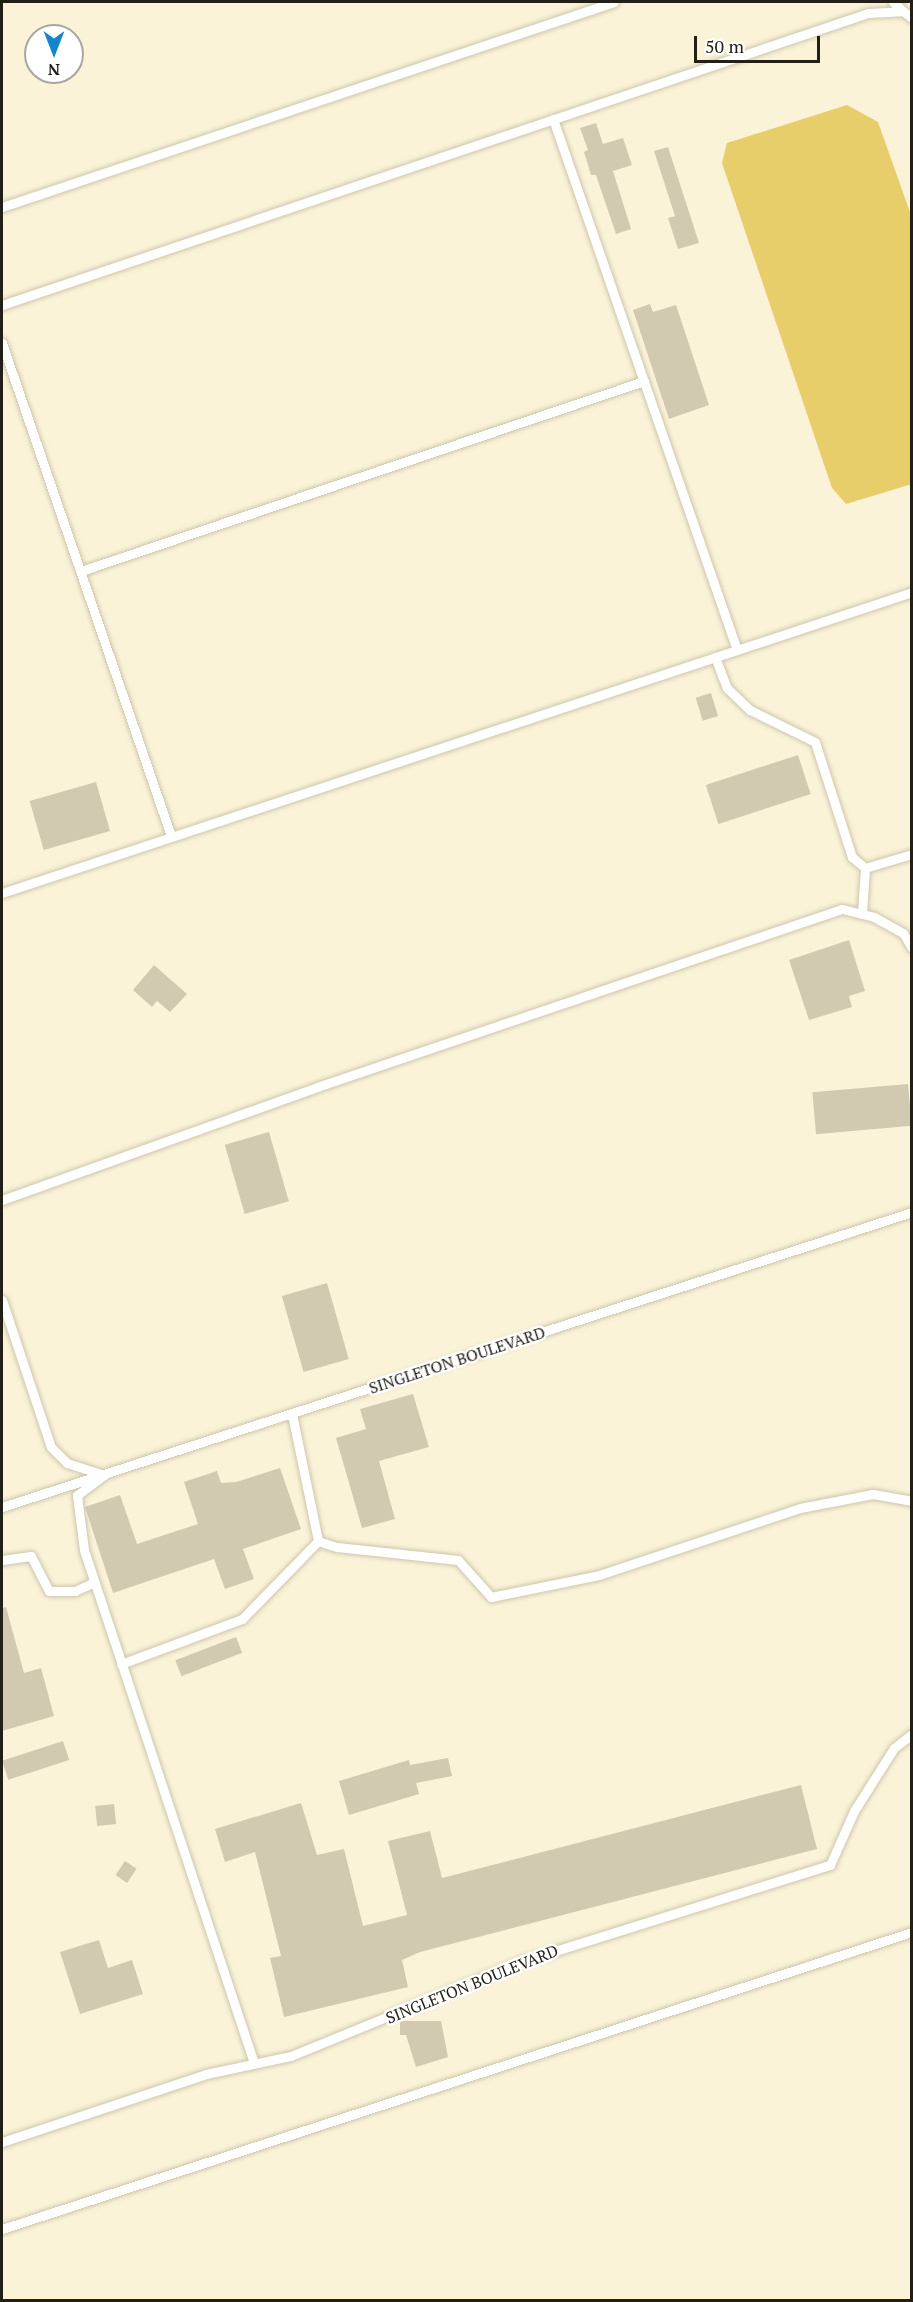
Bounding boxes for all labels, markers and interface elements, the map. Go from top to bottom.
north arrow [24,24,84,84]
scale bar [697,24,823,62]
text: 50 m [705,34,744,58]
text: N [48,59,60,81]
street label: SINGLETON BOULEVARD [366,1322,548,1398]
street label: SINGLETON BOULEVARD [383,1941,561,2027]

